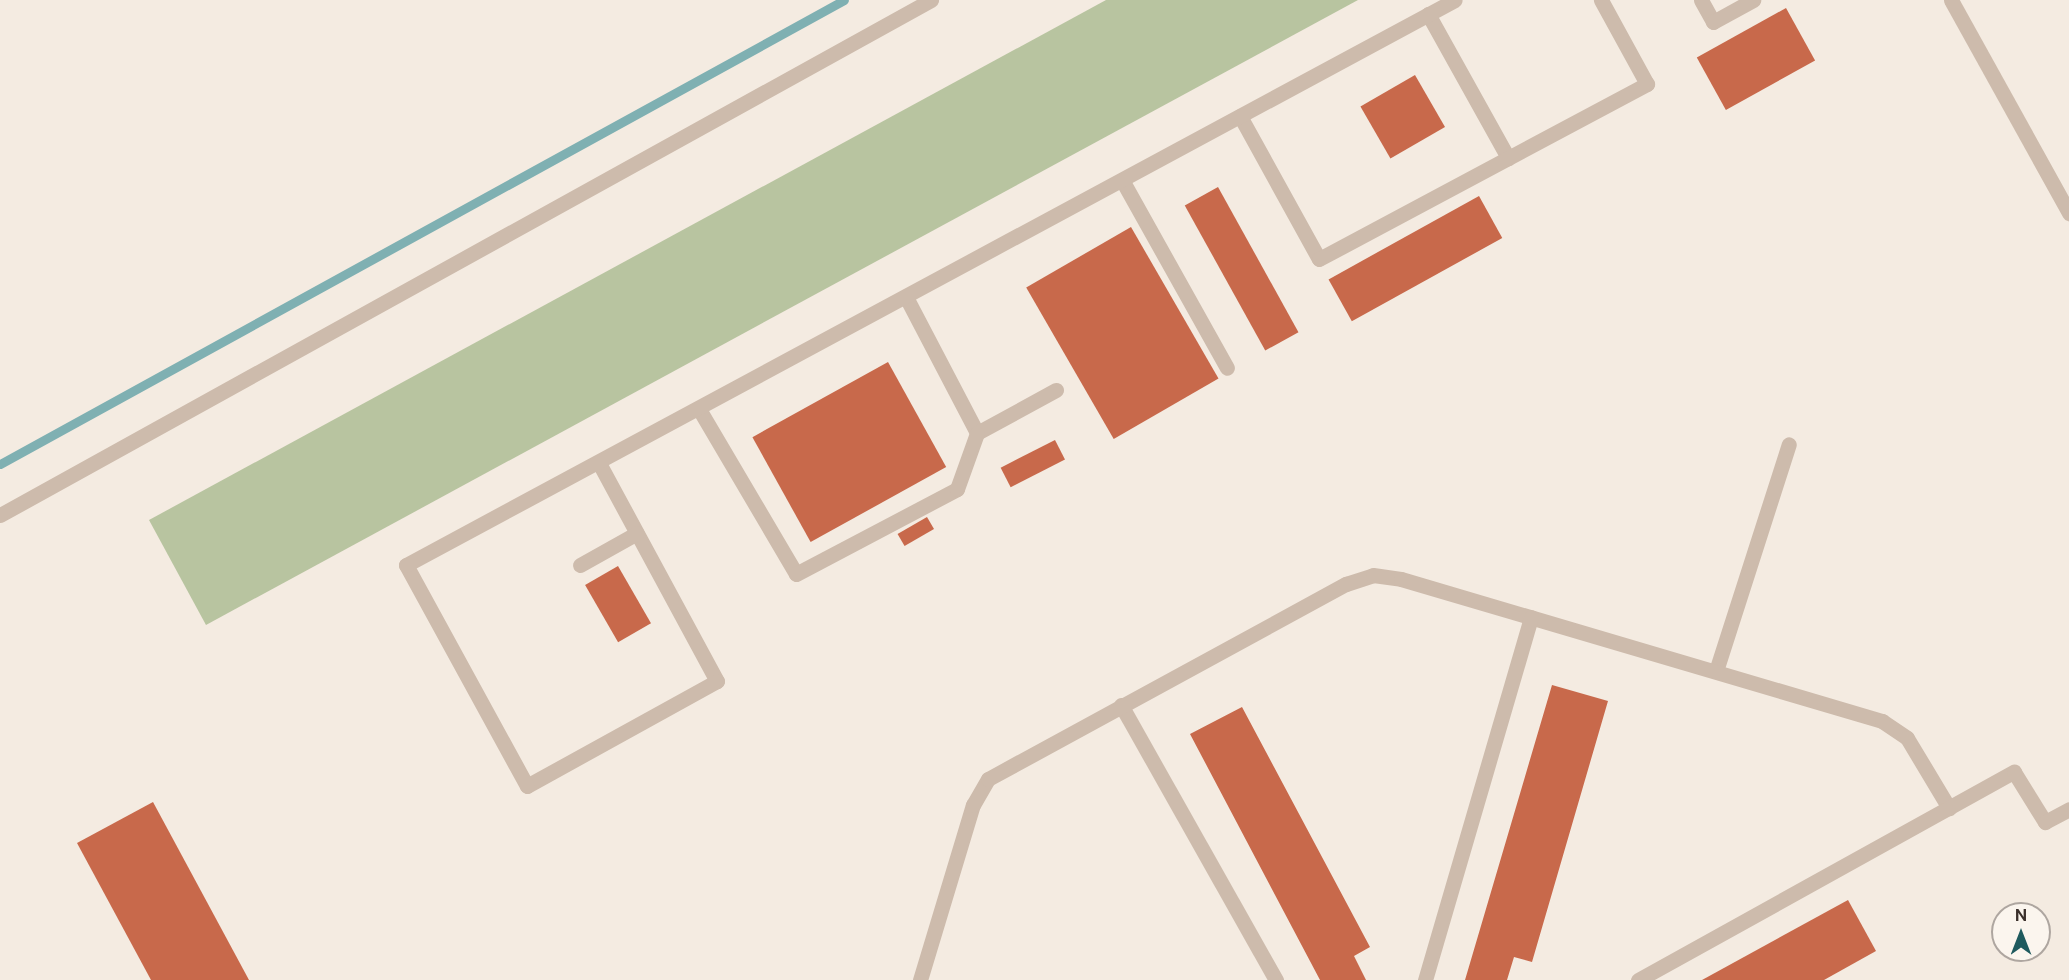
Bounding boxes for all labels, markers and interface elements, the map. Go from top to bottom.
north arrow [1991,902,2051,962]
text: N [2015,906,2027,925]

